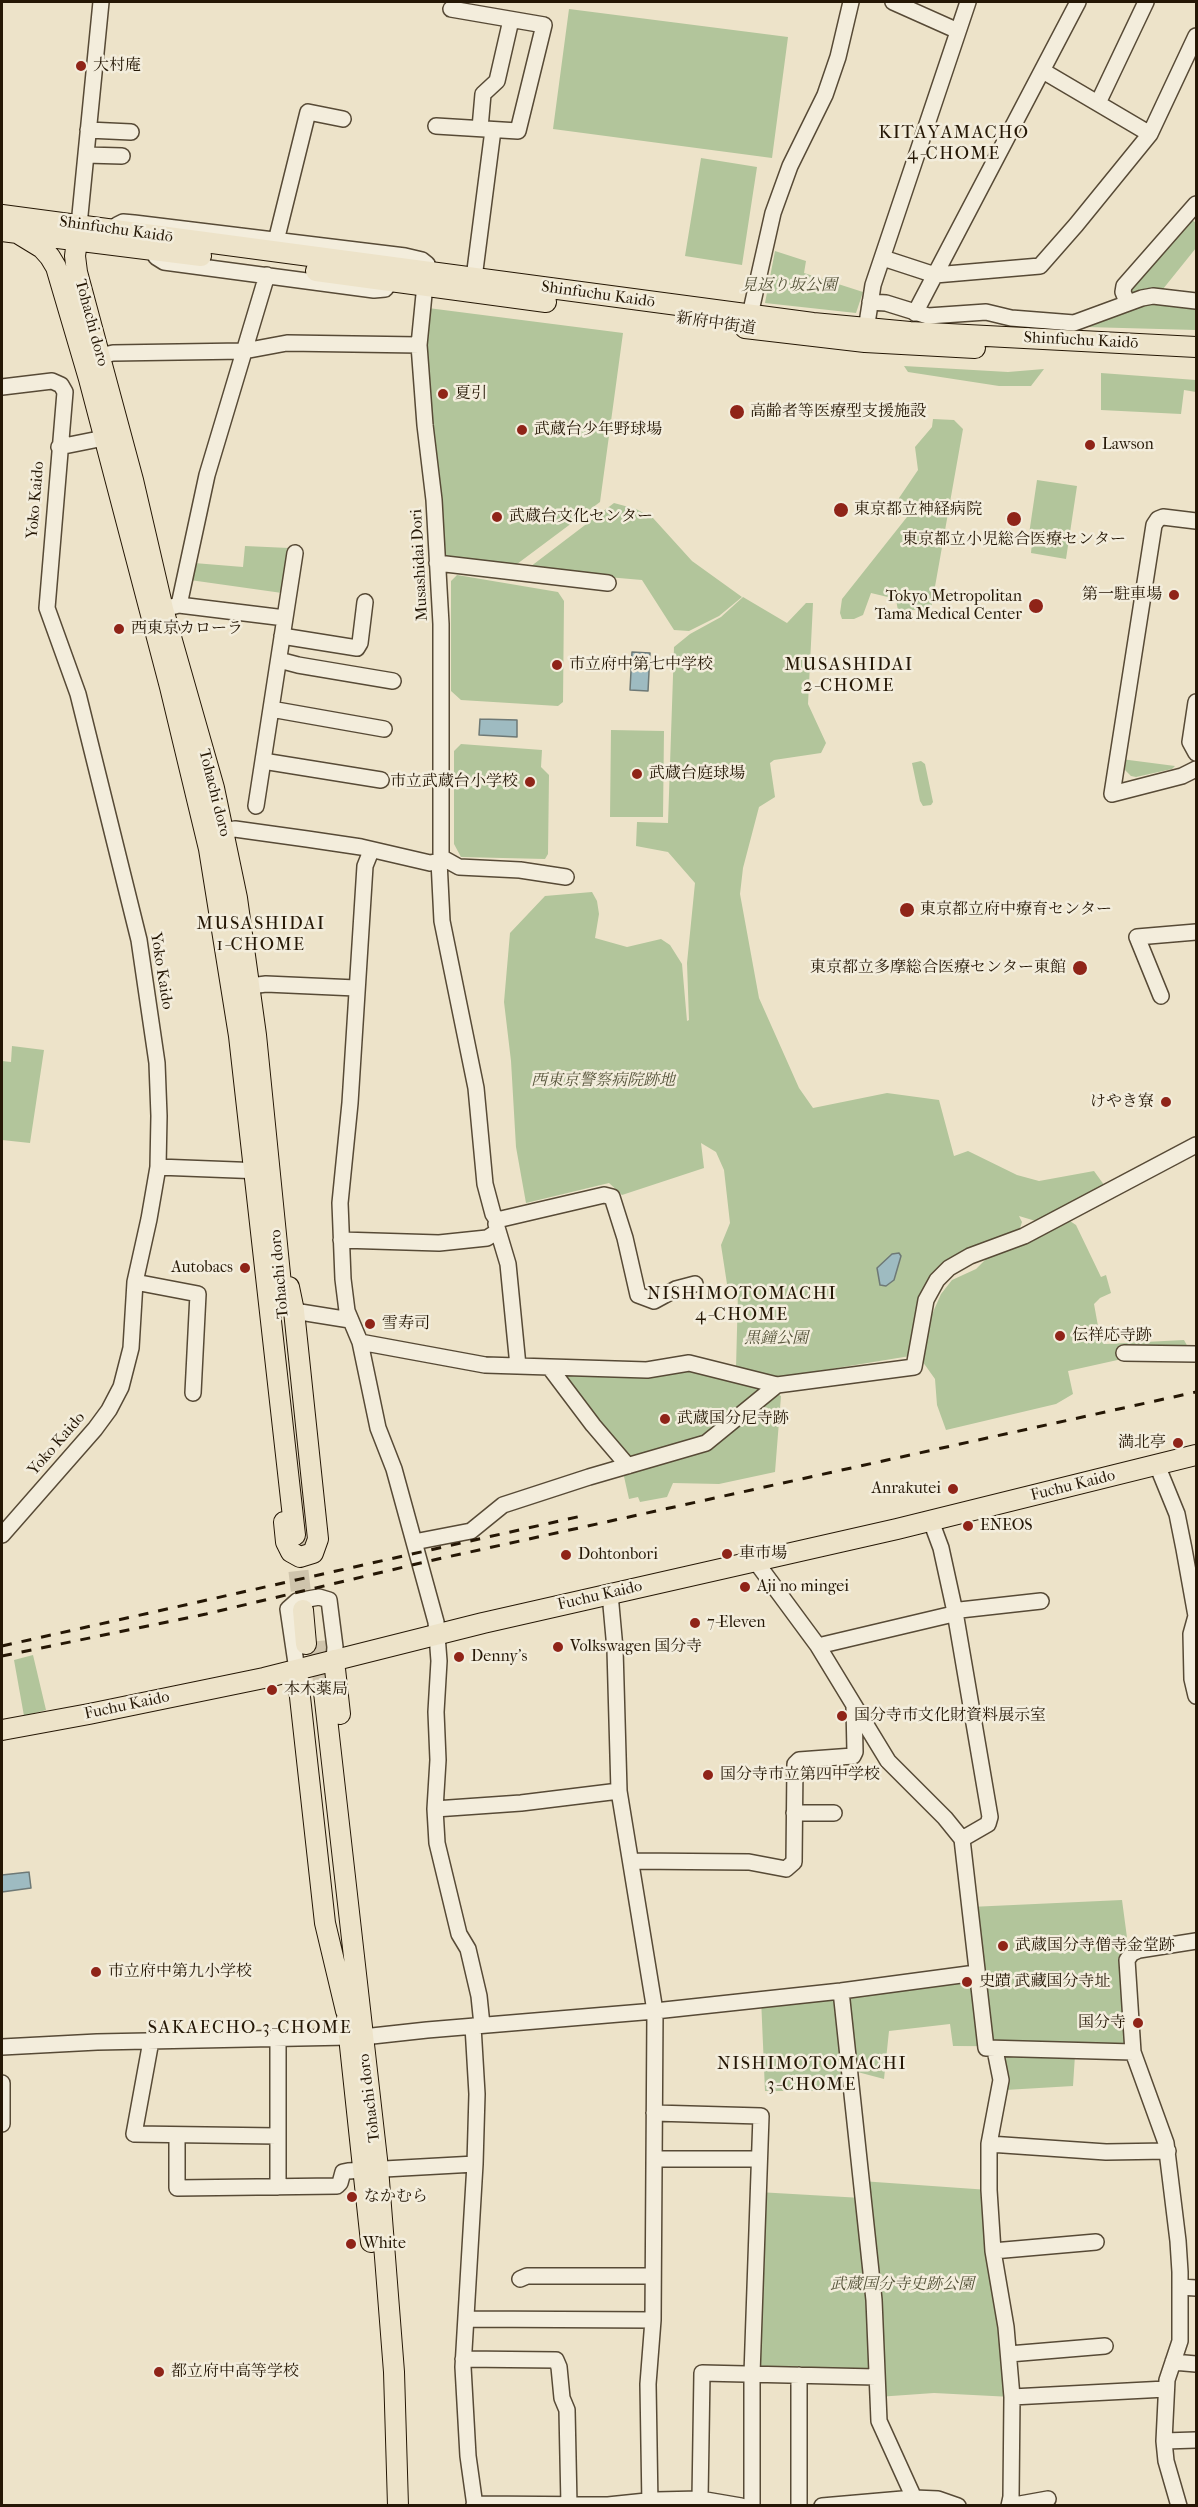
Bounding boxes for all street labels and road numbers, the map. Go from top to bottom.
street label: Shinfuchu Kaidō [58,213,174,247]
street label: Tohachi doro [70,277,112,369]
street label: Shinfuchu Kaidō [540,278,656,312]
street label: 新府中街道 [675,309,757,339]
street label: Shinfuchu Kaidō [1023,328,1139,354]
street label: Yoko Kaido [23,461,49,539]
street label: Musashidai Dori [407,508,433,622]
street label: Tohachi doro [194,747,234,839]
street label: Yoko Kaido [145,931,177,1011]
street label: Tohachi doro [267,1229,293,1319]
street label: Yoko Kaido [24,1408,90,1480]
street label: Fuchu Kaido [1029,1466,1117,1506]
street label: Fuchu Kaido [556,1577,644,1615]
street label: Fuchu Kaido [83,1688,171,1724]
street label: Tohachi doro [355,2052,385,2144]

